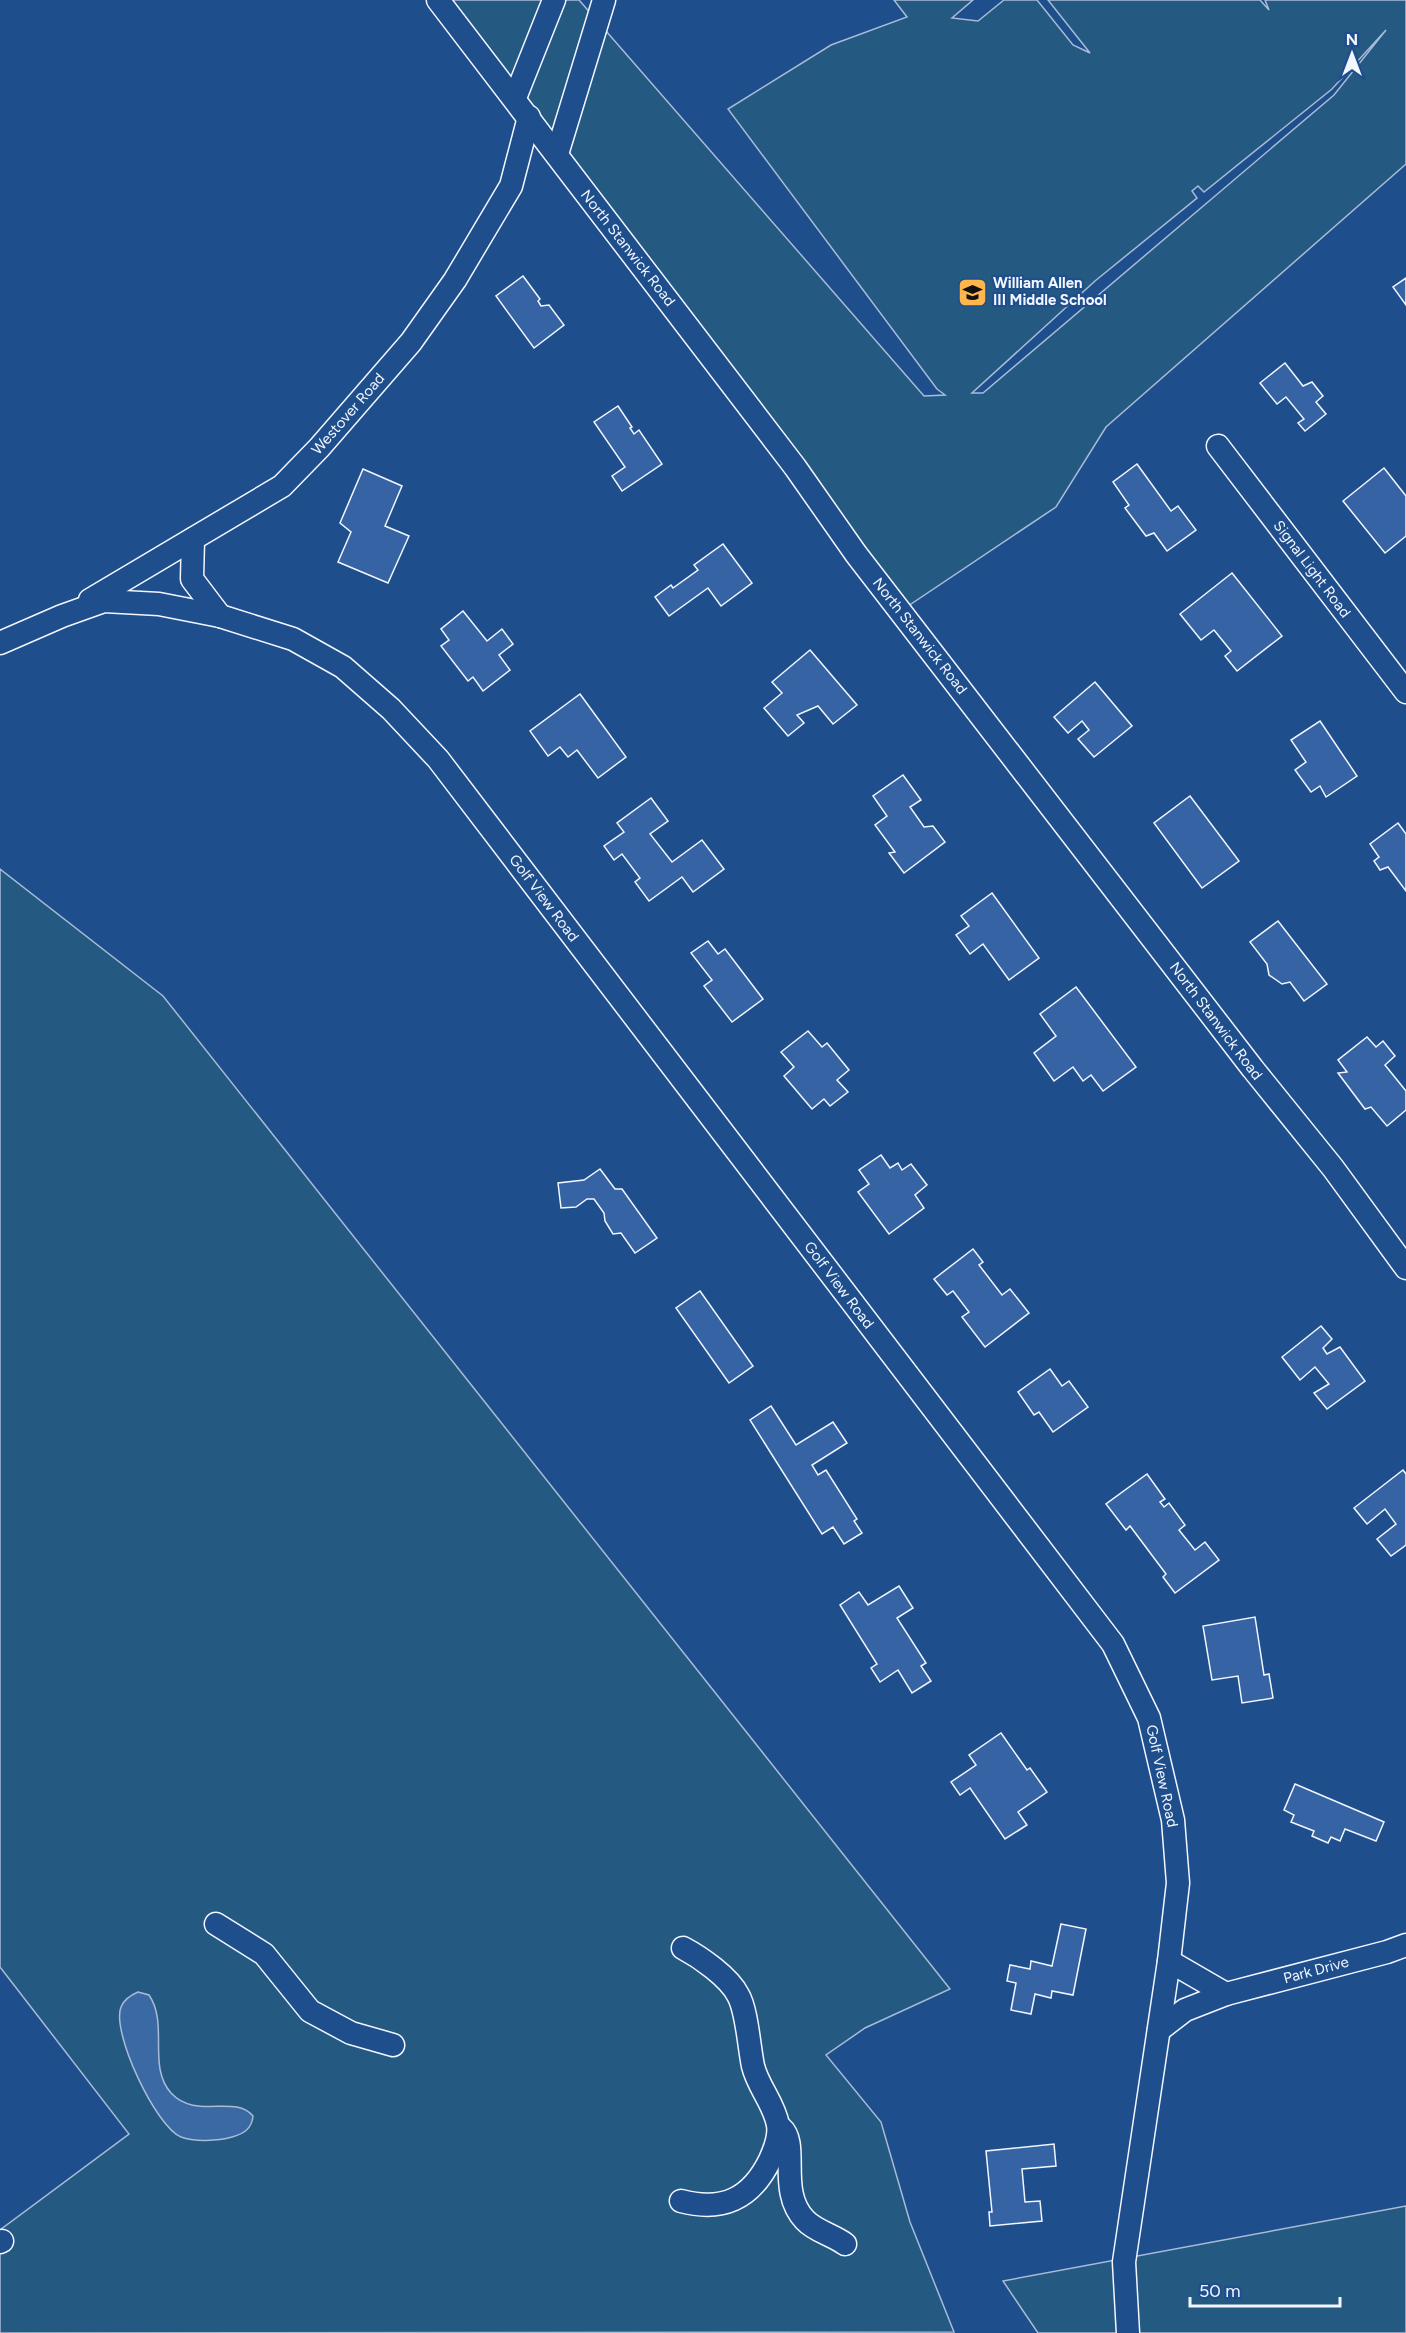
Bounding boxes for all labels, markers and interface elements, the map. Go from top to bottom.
north arrow [1322,24,1382,84]
text: N [1346,30,1358,49]
street label: North Stanwick Road [577,186,679,310]
place label: William Allen III Middle School [993,274,1107,309]
school or university icon: William Allen III Middle School [956,276,988,308]
street label: Westover Road [308,370,388,458]
street label: Signal Light Road [1270,517,1354,621]
street label: North Stanwick Road [869,574,971,698]
street label: Golf View Road [505,851,583,945]
street label: North Stanwick Road [1166,959,1266,1083]
street label: Golf View Road [800,1238,878,1332]
street label: Golf View Road [1142,1723,1182,1829]
street label: Park Drive [1281,1953,1351,1987]
scale bar [1190,2270,1340,2308]
text: 50 m [1199,2280,1241,2302]

